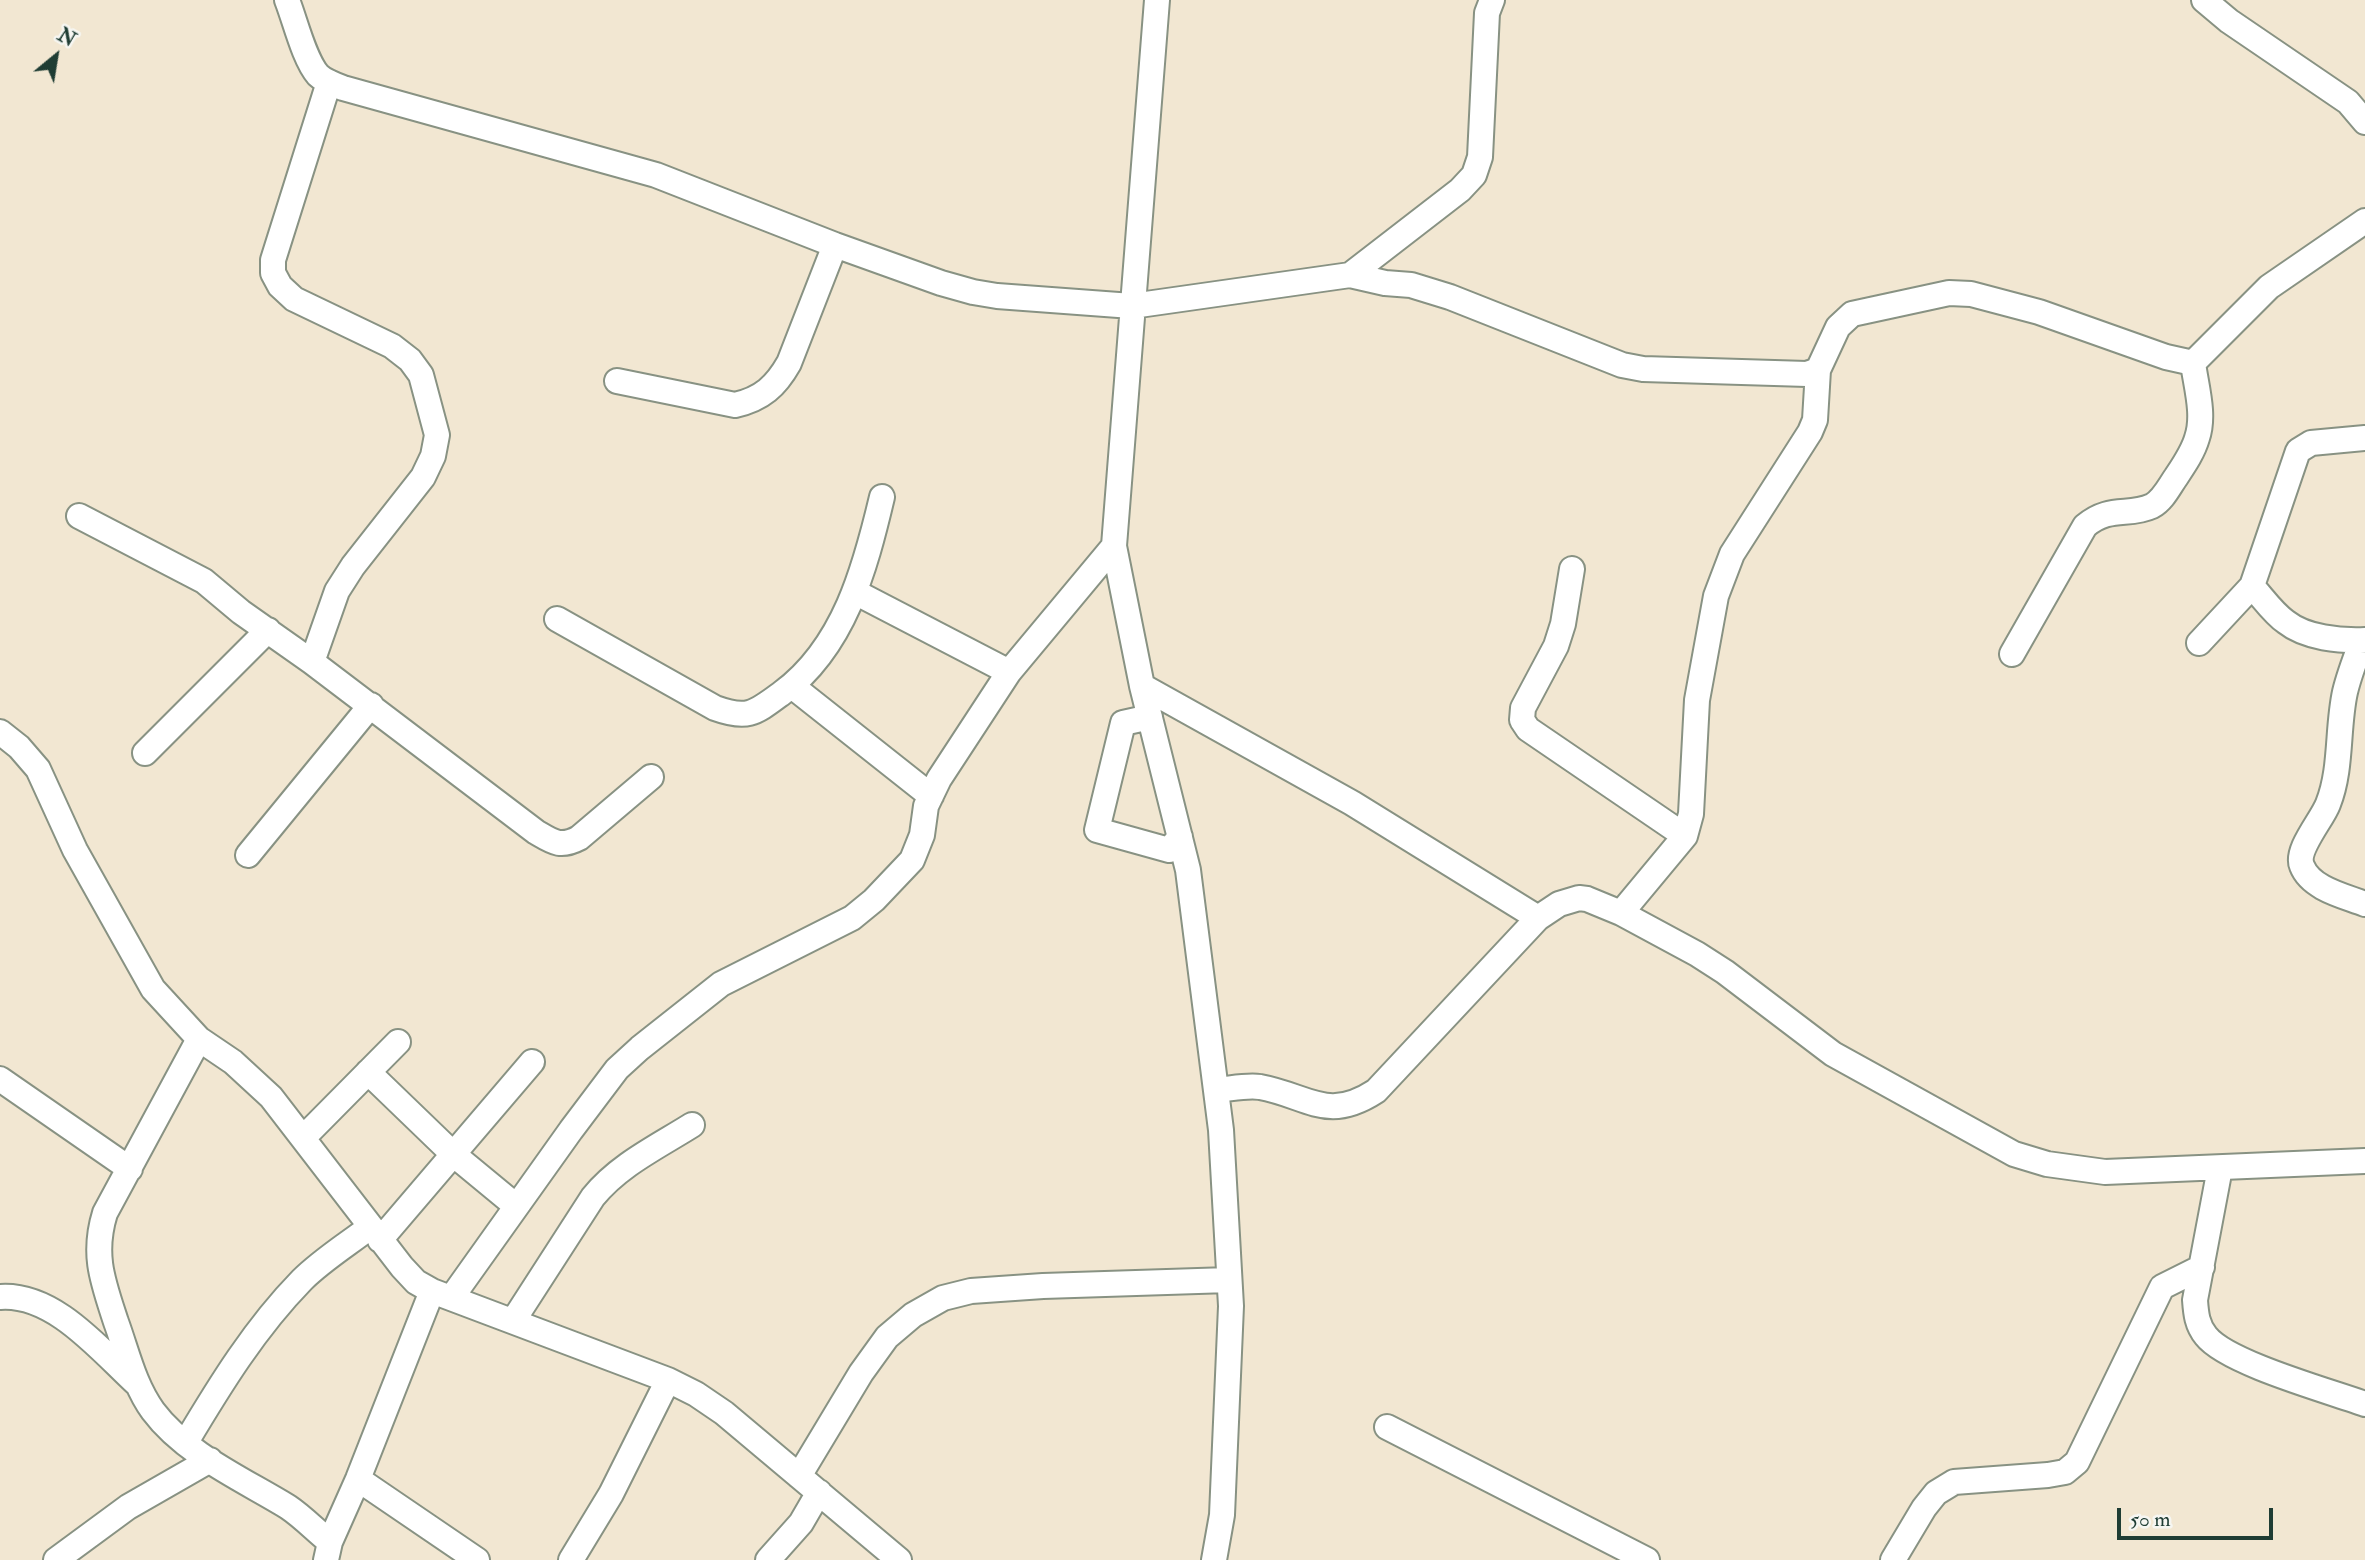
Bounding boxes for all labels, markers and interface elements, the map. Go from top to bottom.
north arrow [21,21,91,91]
text: N [53,23,80,52]
scale bar [2120,1494,2276,1538]
text: 50 m [2130,1506,2171,1533]

